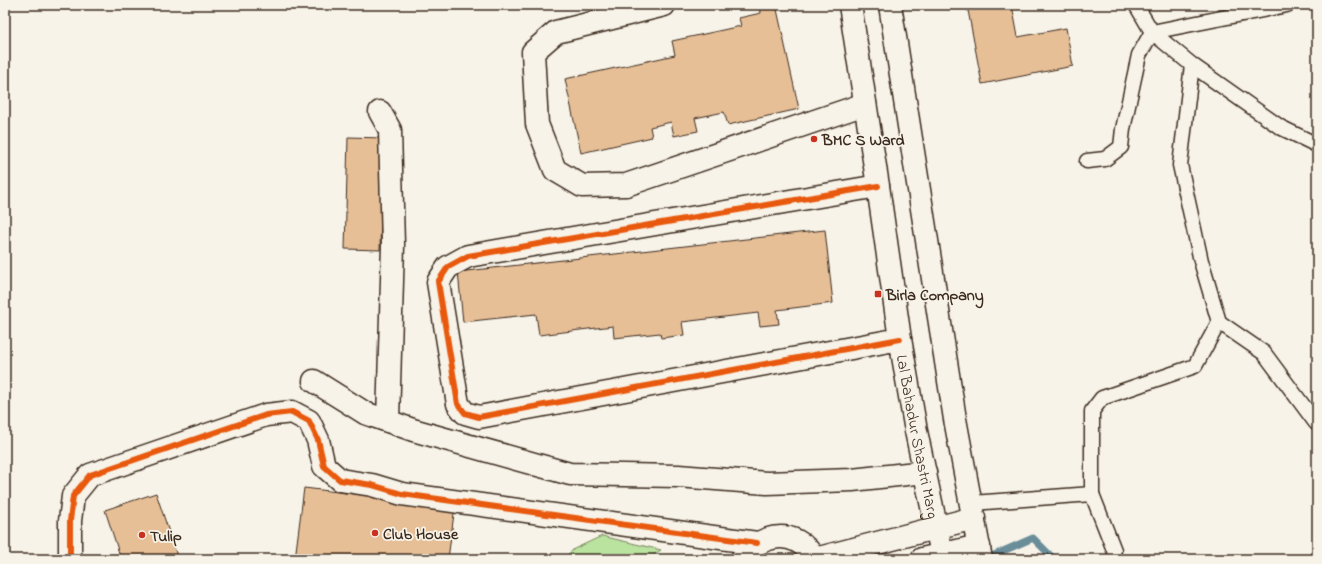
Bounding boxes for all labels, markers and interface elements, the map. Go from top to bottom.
place label: BMC S Ward [821,129,905,153]
marker: BMC S Ward [809,134,819,144]
place label: Birla Company [885,284,984,309]
marker: Birla Company [873,289,883,299]
street label: Lal Bahadur Shastri Marg [889,353,944,521]
place label: Club House [383,523,459,547]
place label: Tulip [150,525,182,549]
marker: Club House [370,528,380,538]
marker: Tulip [137,530,147,540]

